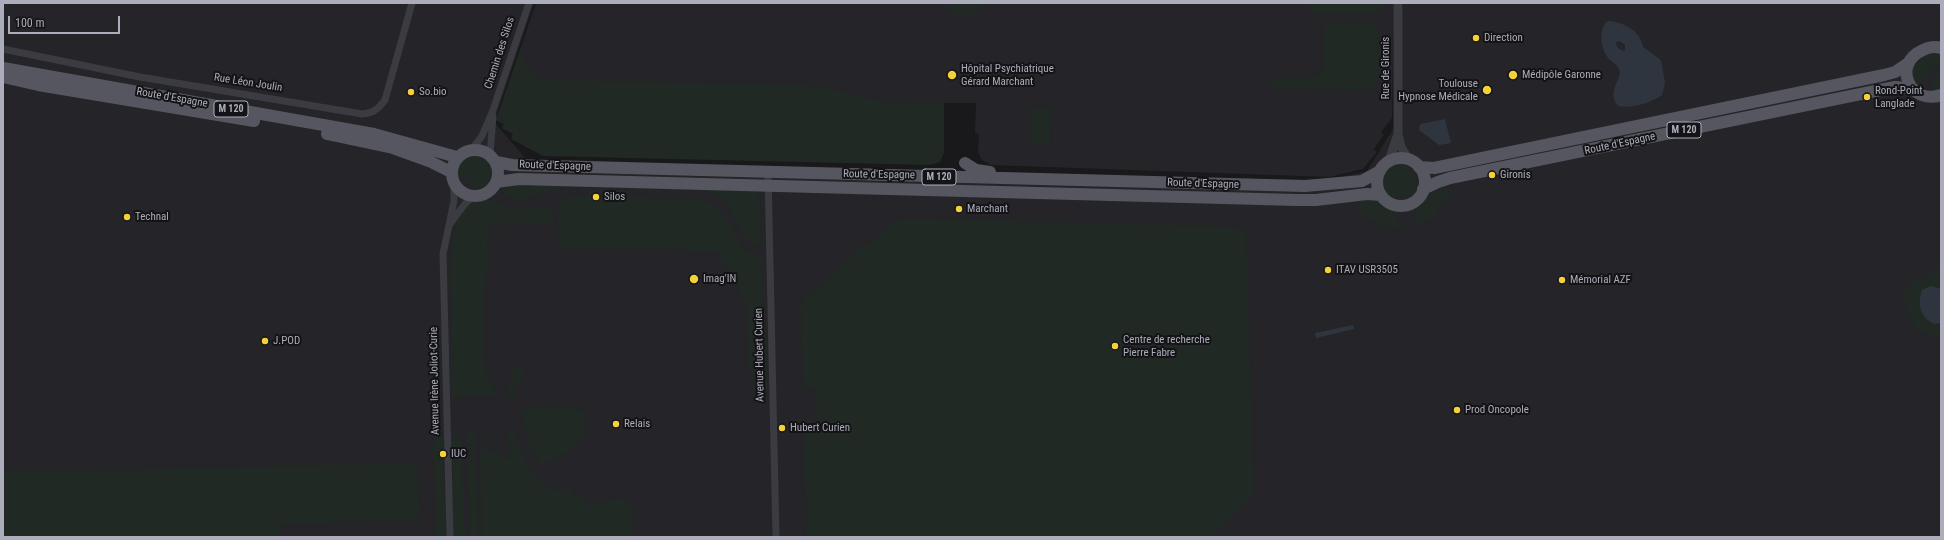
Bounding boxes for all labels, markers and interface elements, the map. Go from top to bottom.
scale bar [10,8,122,34]
street label: Chemin des Silos [482,15,518,91]
text: 100 m [15,16,45,30]
place label: Direction [1484,31,1523,45]
marker: Direction [1471,33,1481,43]
street label: Rue de Gironis [1379,37,1393,99]
place label: Hôpital Psychiatrique Gérard Marchant [961,62,1054,88]
place label: Médipôle Garonne [1522,68,1601,82]
marker: Hôpital Psychiatrique Gérard Marchant [946,69,958,81]
marker: Médipôle Garonne [1507,69,1519,81]
street label: Rue Léon Joulin [213,71,283,95]
place label: Toulouse Hypnose Médicale [1398,77,1478,103]
marker: Toulouse Hypnose Médicale [1481,84,1493,96]
place label: Rond-Point Langlade [1875,84,1923,110]
street label: Route d'Espagne [135,85,209,111]
place label: So.bio [419,85,447,99]
marker: So.bio [406,87,416,97]
marker: Rond-Point Langlade [1862,92,1872,102]
road number: M 120 [214,101,248,117]
road number: M 120 [1667,122,1701,138]
street label: Route d'Espagne [1583,130,1657,158]
street label: Route d'Espagne [519,158,591,174]
street label: Route d'Espagne [843,168,915,182]
place label: Gironis [1500,168,1531,182]
road number: M 120 [922,169,956,185]
marker: Gironis [1487,170,1497,180]
street label: Route d'Espagne [1167,176,1239,192]
place label: Silos [604,190,625,204]
marker: Silos [591,192,601,202]
place label: Marchant [967,202,1008,216]
marker: Marchant [954,204,964,214]
place label: Technal [135,210,169,224]
marker: Technal [122,212,132,222]
place label: ITAV USR3505 [1336,263,1398,277]
marker: ITAV USR3505 [1323,265,1333,275]
place label: Imag'IN [703,272,736,286]
marker: Imag'IN [688,273,700,285]
place label: Mémorial AZF [1570,273,1631,287]
marker: Mémorial AZF [1557,275,1567,285]
street label: Avenue Hubert Curien [753,308,767,402]
street label: Avenue Irène Joliot-Curie [427,327,443,435]
place label: Centre de recherche Pierre Fabre [1123,333,1210,359]
place label: J.POD [273,334,300,348]
marker: J.POD [260,336,270,346]
marker: Centre de recherche Pierre Fabre [1110,341,1120,351]
place label: Prod Oncopole [1465,403,1529,417]
marker: Prod Oncopole [1452,405,1462,415]
place label: Relais [624,417,650,431]
marker: Relais [611,419,621,429]
place label: Hubert Curien [790,421,850,435]
marker: Hubert Curien [777,423,787,433]
place label: IUC [451,447,466,461]
marker: IUC [438,449,448,459]

